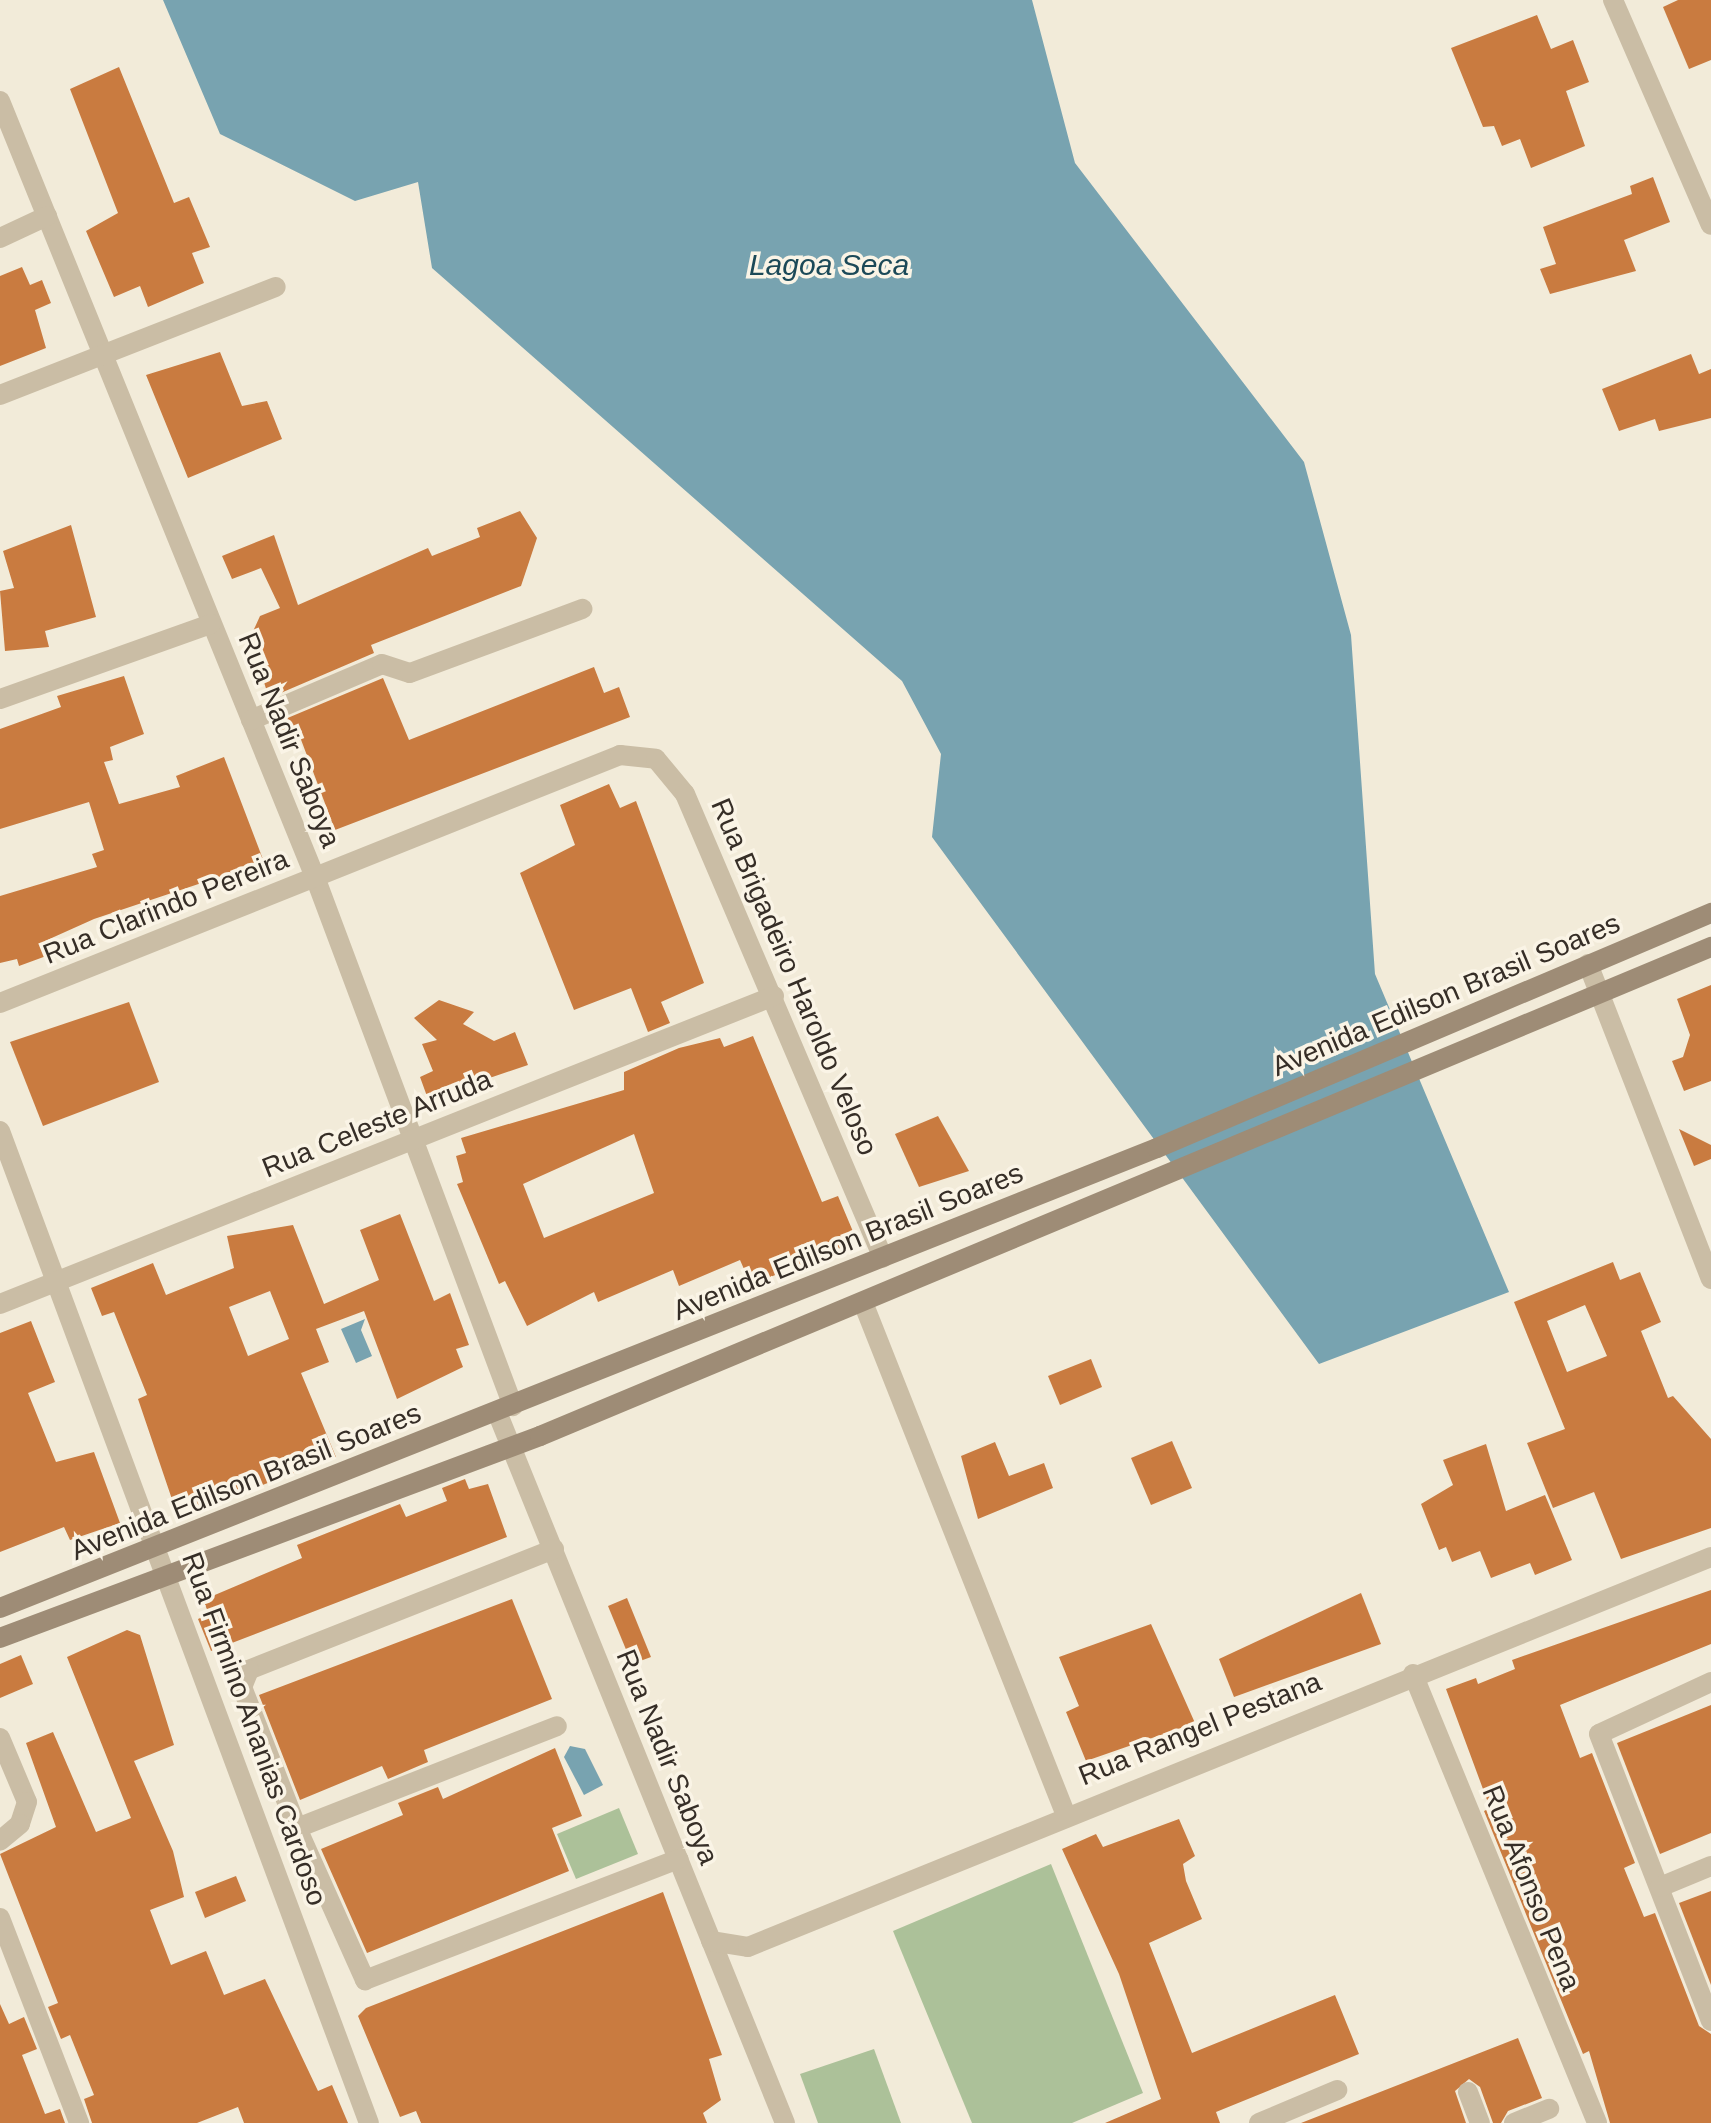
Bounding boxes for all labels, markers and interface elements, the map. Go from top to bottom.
water label: Lagoa Seca [749,247,909,283]
street label: Rua Nadir Saboya [231,628,347,852]
street label: Rua Brigadeiro Haroldo Veloso [703,793,885,1161]
street label: Rua Clarindo Pereira [38,842,294,972]
street label: Avenida Edilson Brasil Soares [1267,906,1625,1084]
street label: Rua Celeste Arruda [257,1062,497,1186]
street label: Avenida Edilson Brasil Soares [668,1156,1028,1328]
street label: Avenida Edilson Brasil Soares [66,1396,426,1568]
street label: Rua Firmino Ananias Cardoso [174,1547,334,1911]
street label: Rua Nadir Saboya [609,1645,725,1869]
street label: Rua Rangel Pestana [1074,1665,1326,1793]
street label: Rua Afonso Pena [1474,1780,1588,1996]

